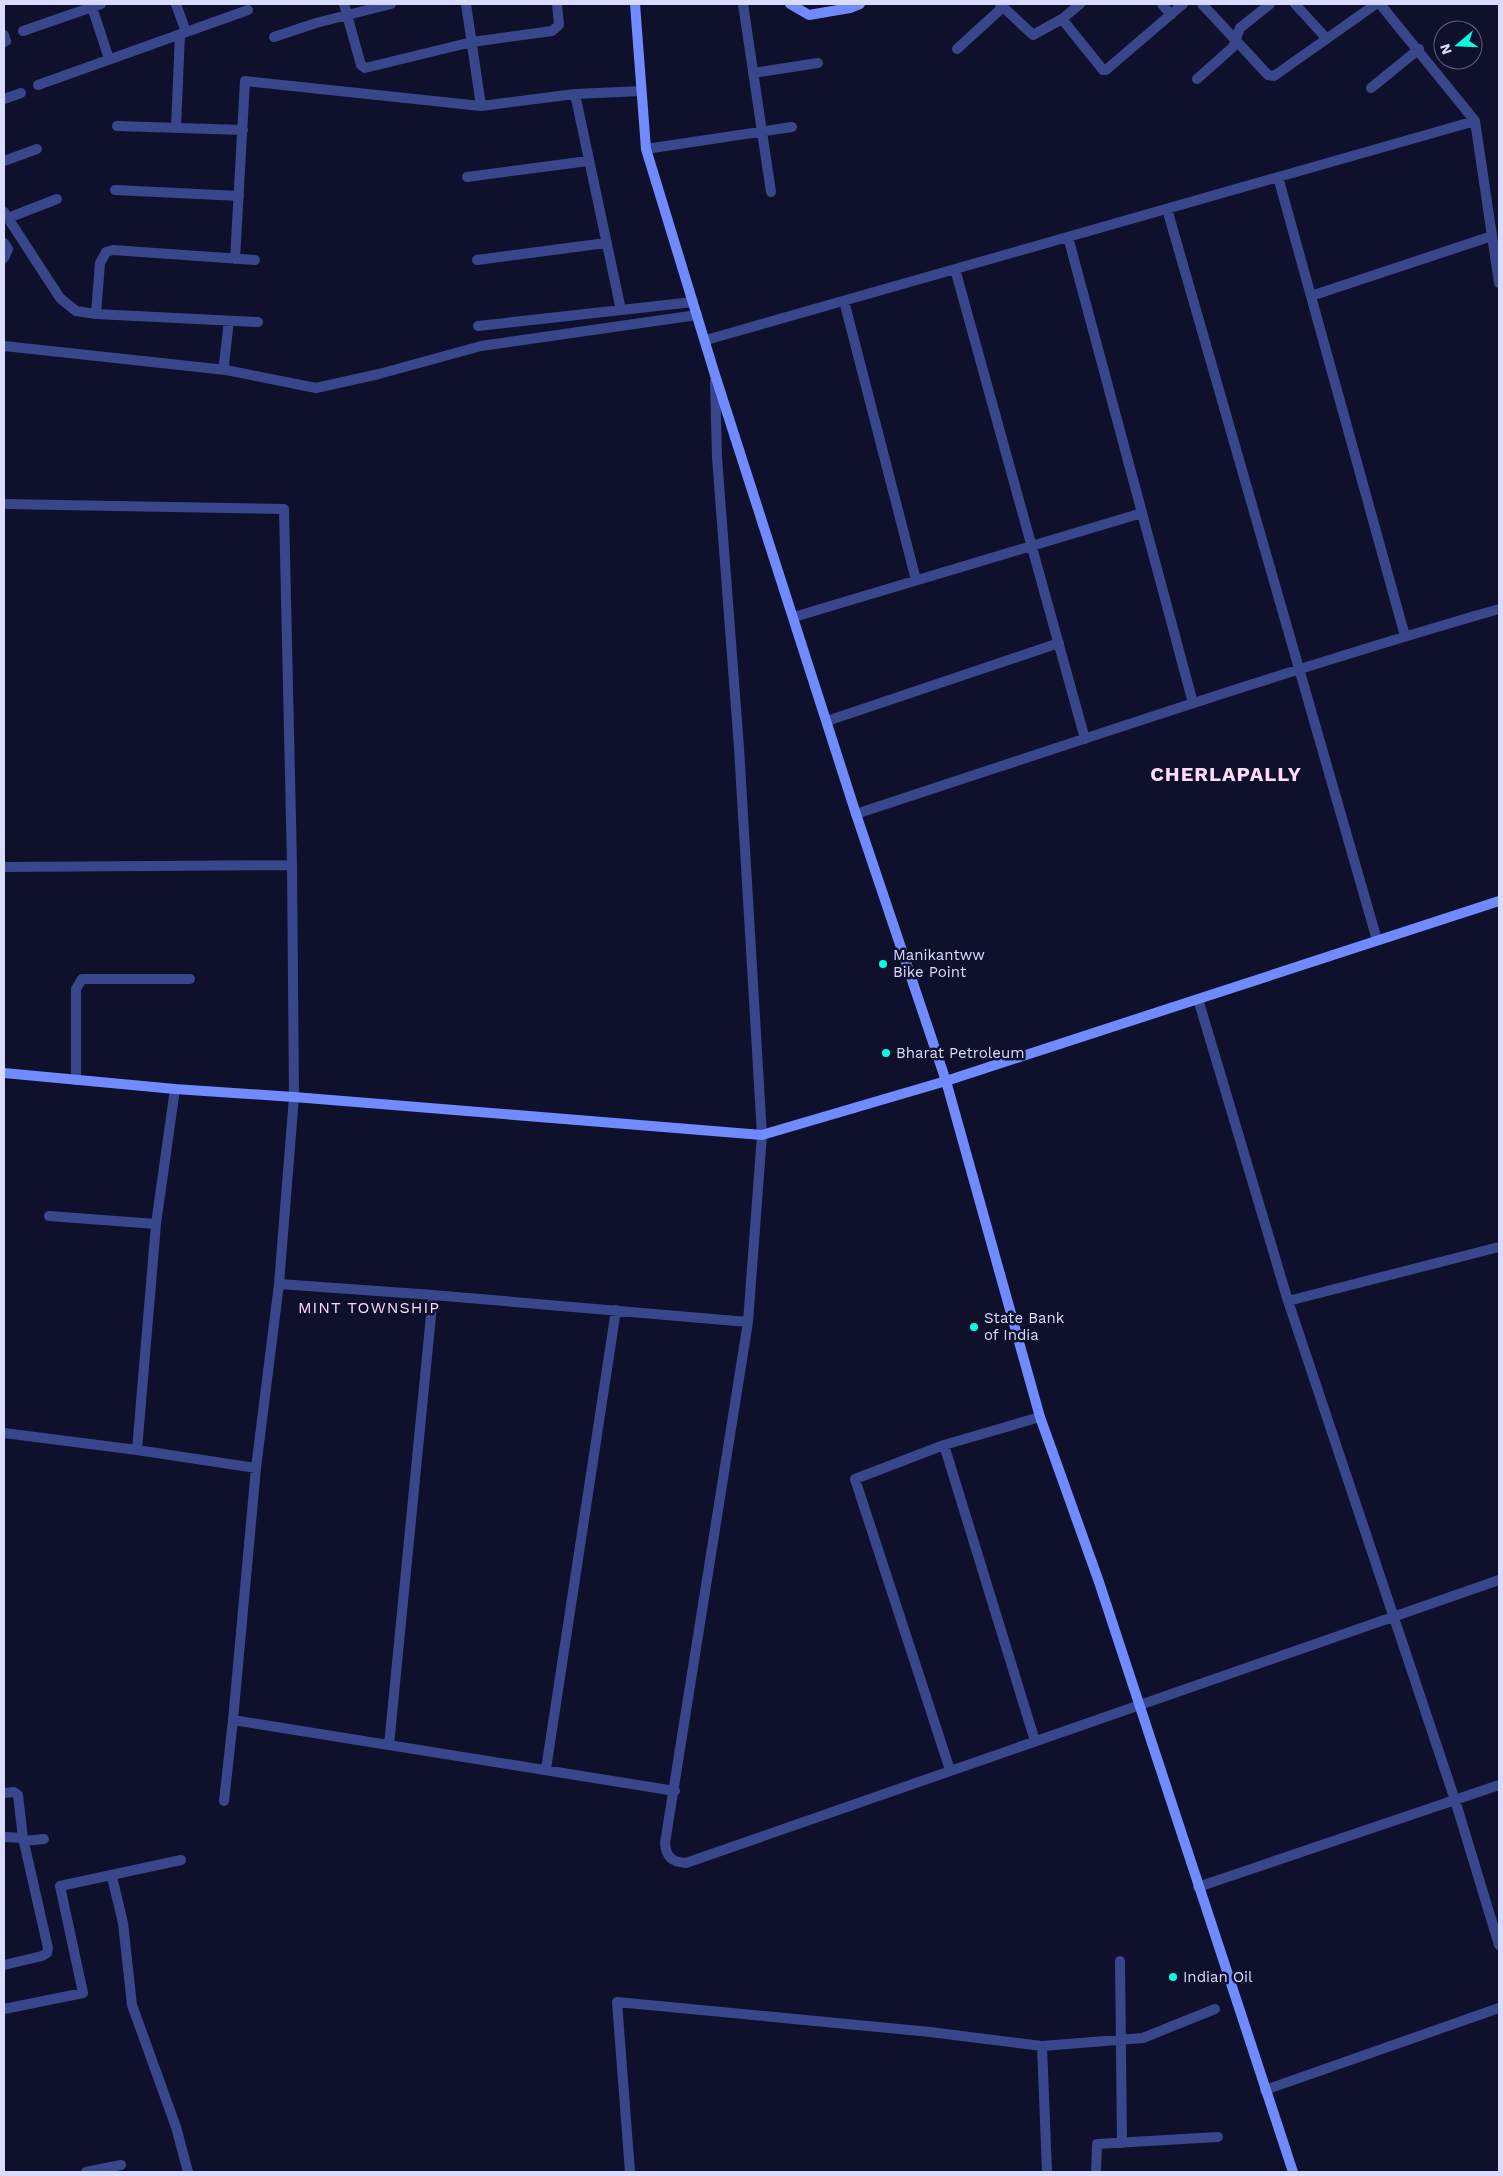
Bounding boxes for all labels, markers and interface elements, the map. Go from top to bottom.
north arrow [1433,20,1483,70]
text: N [1436,42,1455,57]
district label: CHERLAPALLY [1150,762,1302,786]
place label: Manikantww Bike Point [893,946,985,981]
marker: Manikantww Bike Point [877,958,889,970]
place label: Bharat Petroleum [896,1044,1024,1062]
marker: Bharat Petroleum [880,1047,892,1059]
district label: MINT TOWNSHIP [298,1298,440,1317]
place label: State Bank of India [984,1309,1065,1344]
marker: State Bank of India [968,1321,980,1333]
place label: Indian Oil [1183,1968,1253,1986]
marker: Indian Oil [1167,1971,1179,1983]

